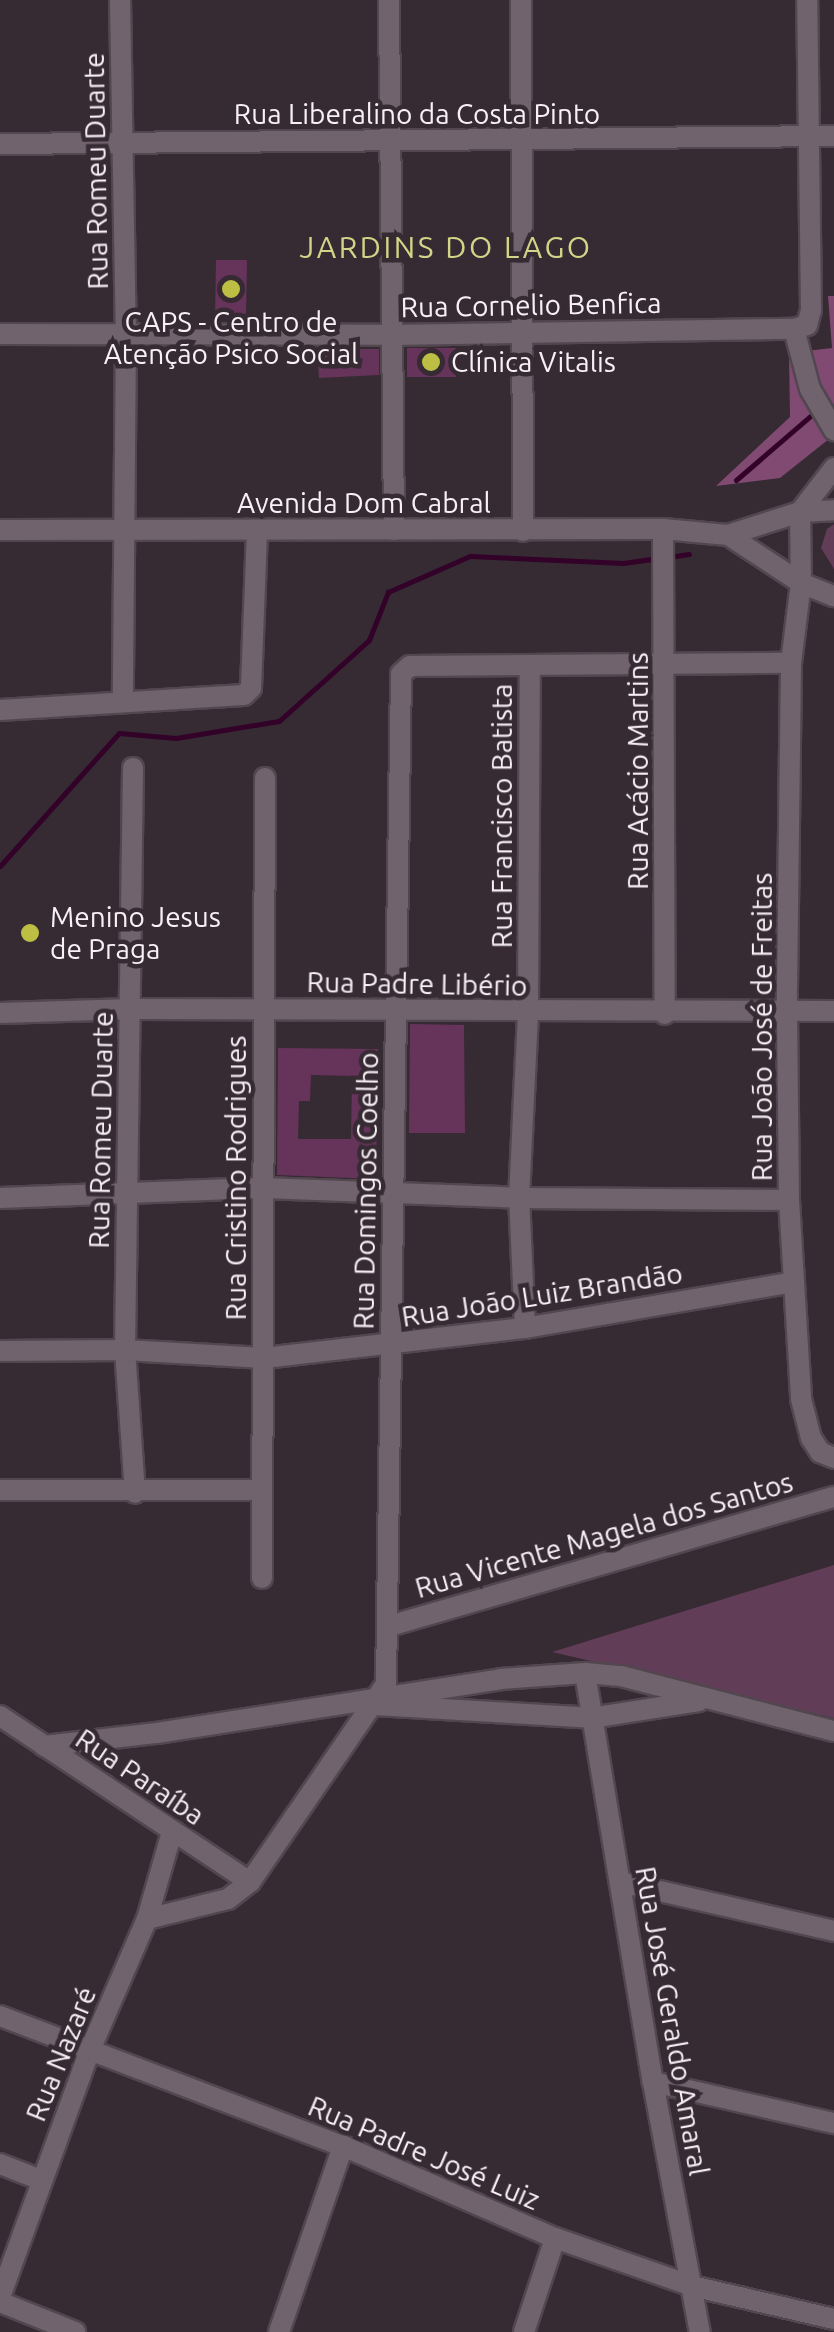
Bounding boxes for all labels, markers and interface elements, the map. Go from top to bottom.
street label: Rua Romeu Duarte [77,52,115,290]
street label: Rua Liberalino da Costa Pinto [234,97,600,131]
district label: JARDINS DO LAGO [299,229,593,265]
marker: CAPS - Centro de Atenção Psico Social [220,278,242,300]
street label: Rua Cornelio Benfica [400,286,662,324]
place label: CAPS - Centro de Atenção Psico Social [104,305,358,371]
place label: Clínica Vitalis [451,345,616,379]
marker: Clínica Vitalis [420,351,442,373]
street label: Avenida Dom Cabral [237,486,491,520]
street label: Rua Acácio Martins [621,652,655,890]
street label: Rua Francisco Batista [485,684,519,948]
street label: Rua João José de Freitas [745,873,779,1181]
place label: Menino Jesus de Praga [50,900,221,966]
marker: Menino Jesus de Praga [19,922,41,944]
street label: Rua Padre Libério [306,965,528,1003]
street label: Rua Romeu Duarte [82,1011,120,1249]
street label: Rua Cristino Rodrigues [219,1036,253,1320]
street label: Rua Domingos Coelho [347,1052,385,1330]
street label: Rua João Luiz Brandão [399,1256,685,1334]
street label: Rua Vicente Magela dos Santos [411,1465,797,1605]
street label: Rua Paraíba [69,1722,211,1832]
street label: Rua José Geraldo Amaral [628,1864,716,2178]
street label: Rua Nazaré [19,1982,103,2126]
street label: Rua Padre José Luiz [303,2089,545,2217]

